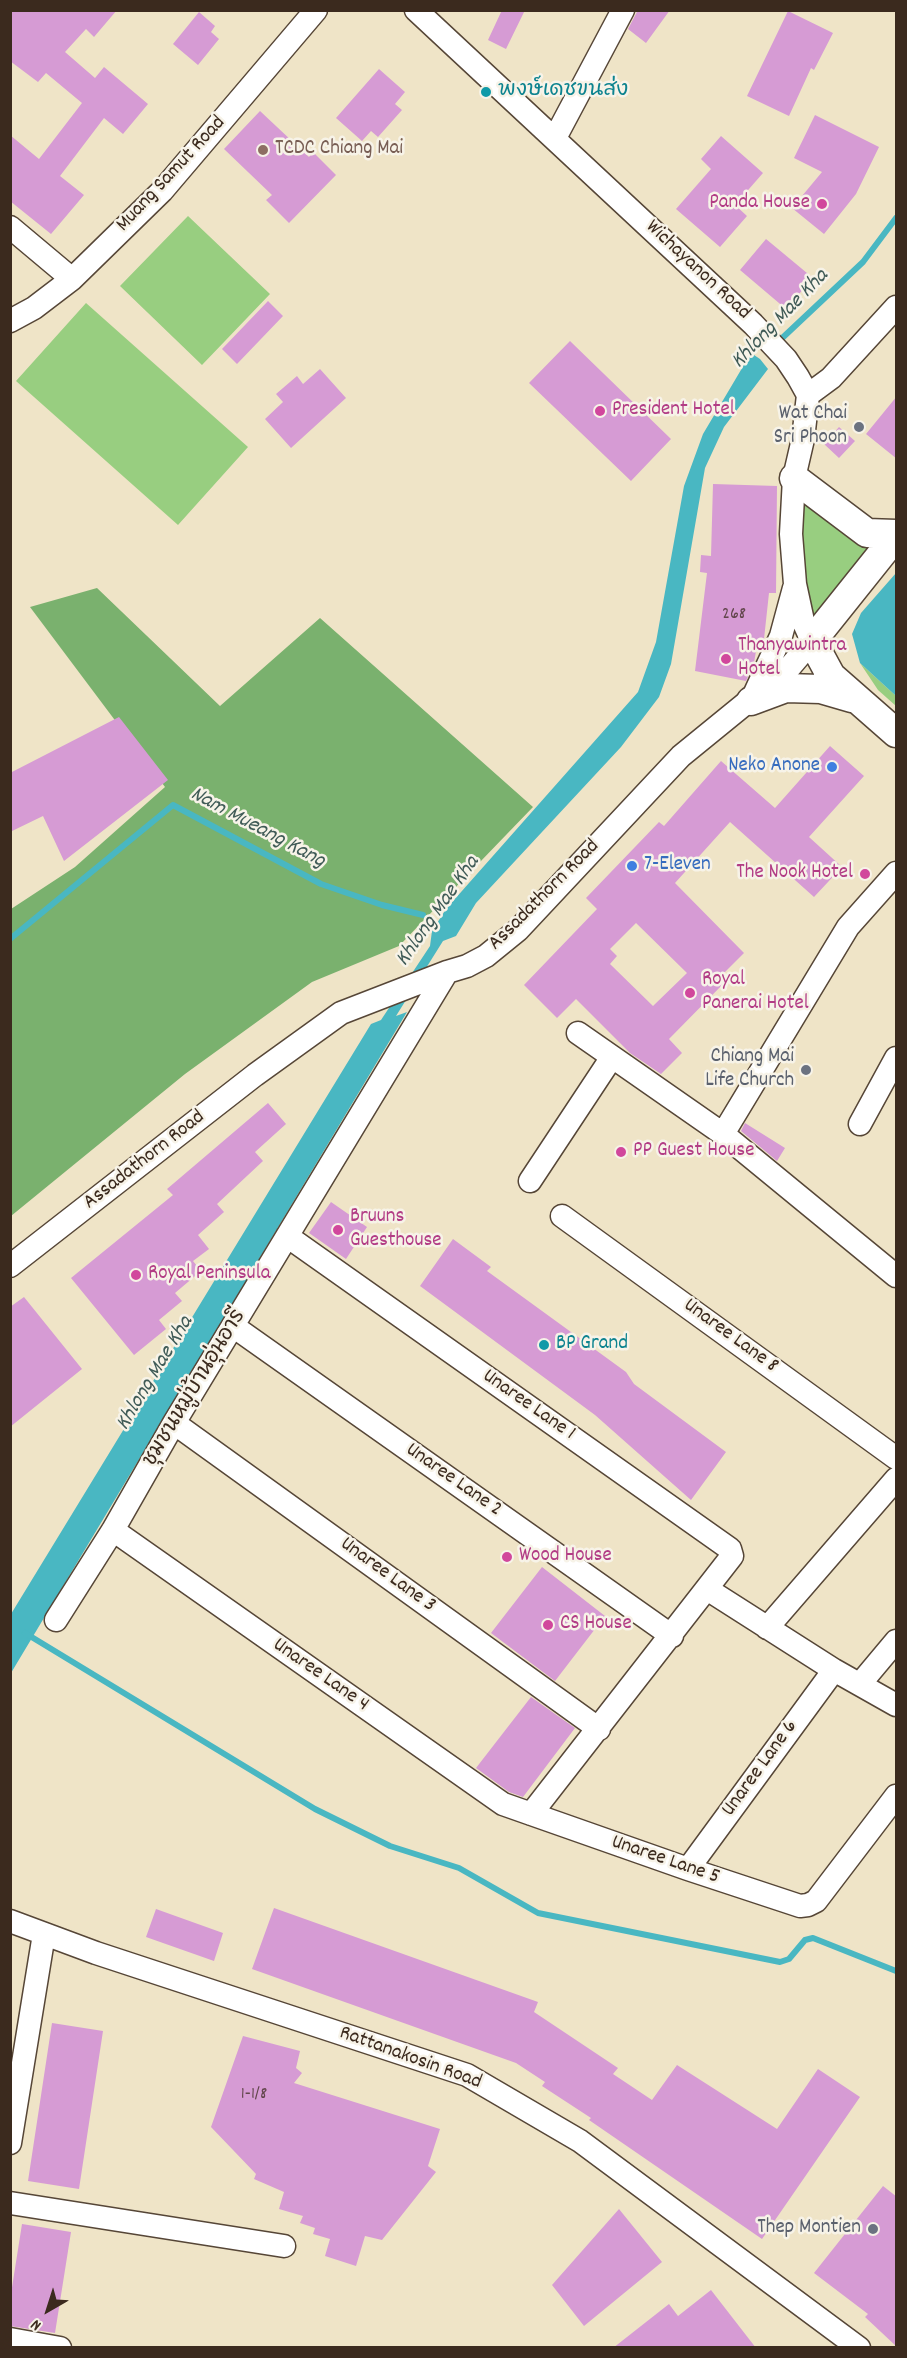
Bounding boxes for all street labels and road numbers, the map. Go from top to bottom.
street label: Muang Samut Road [112,112,232,238]
street label: Wichayanon Road [639,216,755,326]
street label: Assadathorn Road [484,835,606,957]
street label: Assadathorn Road [79,1106,211,1216]
street label: Unaree Lane 8 [678,1294,782,1380]
street label: ชุมชนหมู่บ้านอุ่นอารี [139,1306,253,1472]
street label: Unaree Lane 1 [477,1365,579,1447]
street label: Unaree Lane 2 [400,1439,506,1523]
street label: Unaree Lane 3 [334,1533,440,1619]
street label: Unaree Lane 4 [267,1634,373,1718]
street label: Unaree Lane 6 [718,1716,804,1822]
street label: Unaree Lane 5 [608,1831,722,1891]
street label: Rattanakosin Road [335,2022,485,2096]

